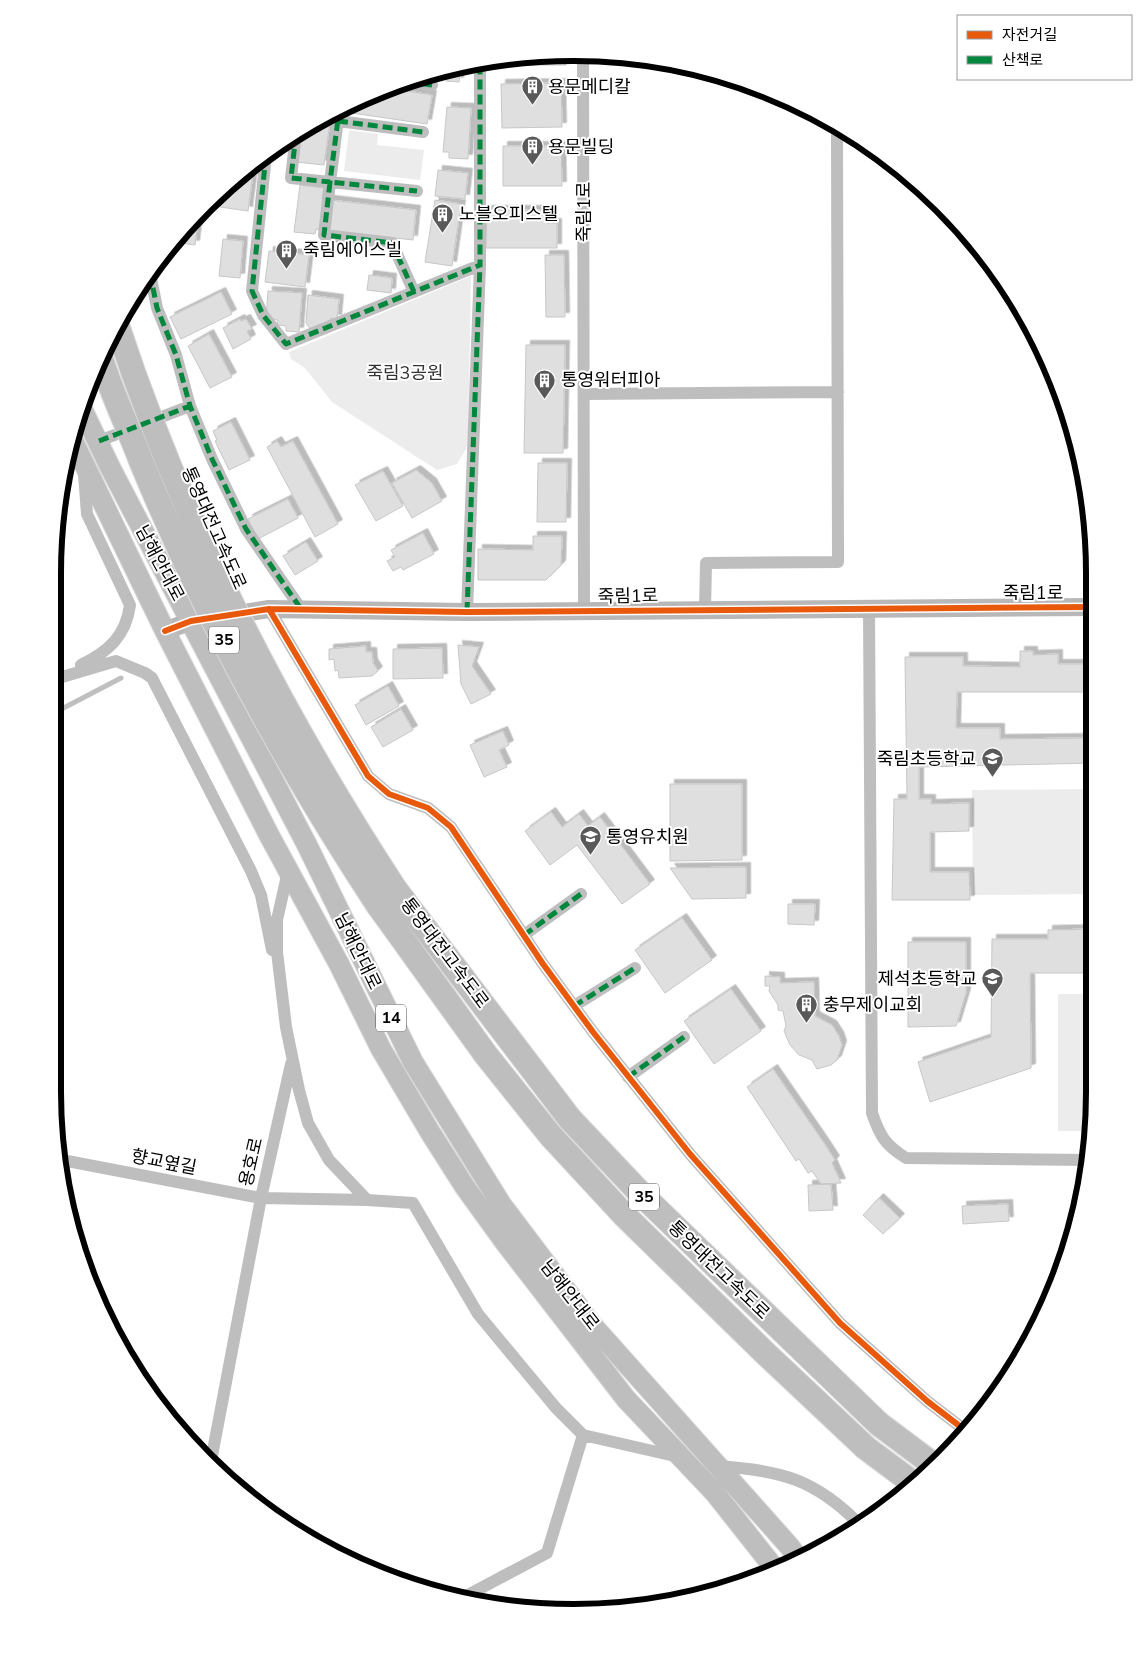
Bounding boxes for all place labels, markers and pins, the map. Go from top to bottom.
building icon: 용문메디칼 [520,75,544,106]
place label: 용문메디칼 [548,75,631,99]
building icon: 용문빌딩 [520,135,544,166]
place label: 용문빌딩 [548,135,614,159]
building icon: 노블오피스텔 [431,202,455,233]
place label: 노블오피스텔 [459,202,558,226]
building icon: 죽림에이스빌 [275,238,299,269]
place label: 죽림에이스빌 [303,238,402,262]
building icon: 통영워터피아 [533,368,557,399]
place label: 통영워터피아 [561,368,661,392]
place label: 죽림초등학교 [877,747,976,771]
school or university icon: 죽림초등학교 [980,747,1004,778]
school or university icon: 통영유치원 [578,825,602,856]
place label: 통영유치원 [606,825,689,849]
place label: 제석초등학교 [878,967,977,991]
school or university icon: 제석초등학교 [981,967,1005,998]
building icon: 충무제이교회 [795,993,819,1024]
place label: 충무제이교회 [823,993,922,1017]

